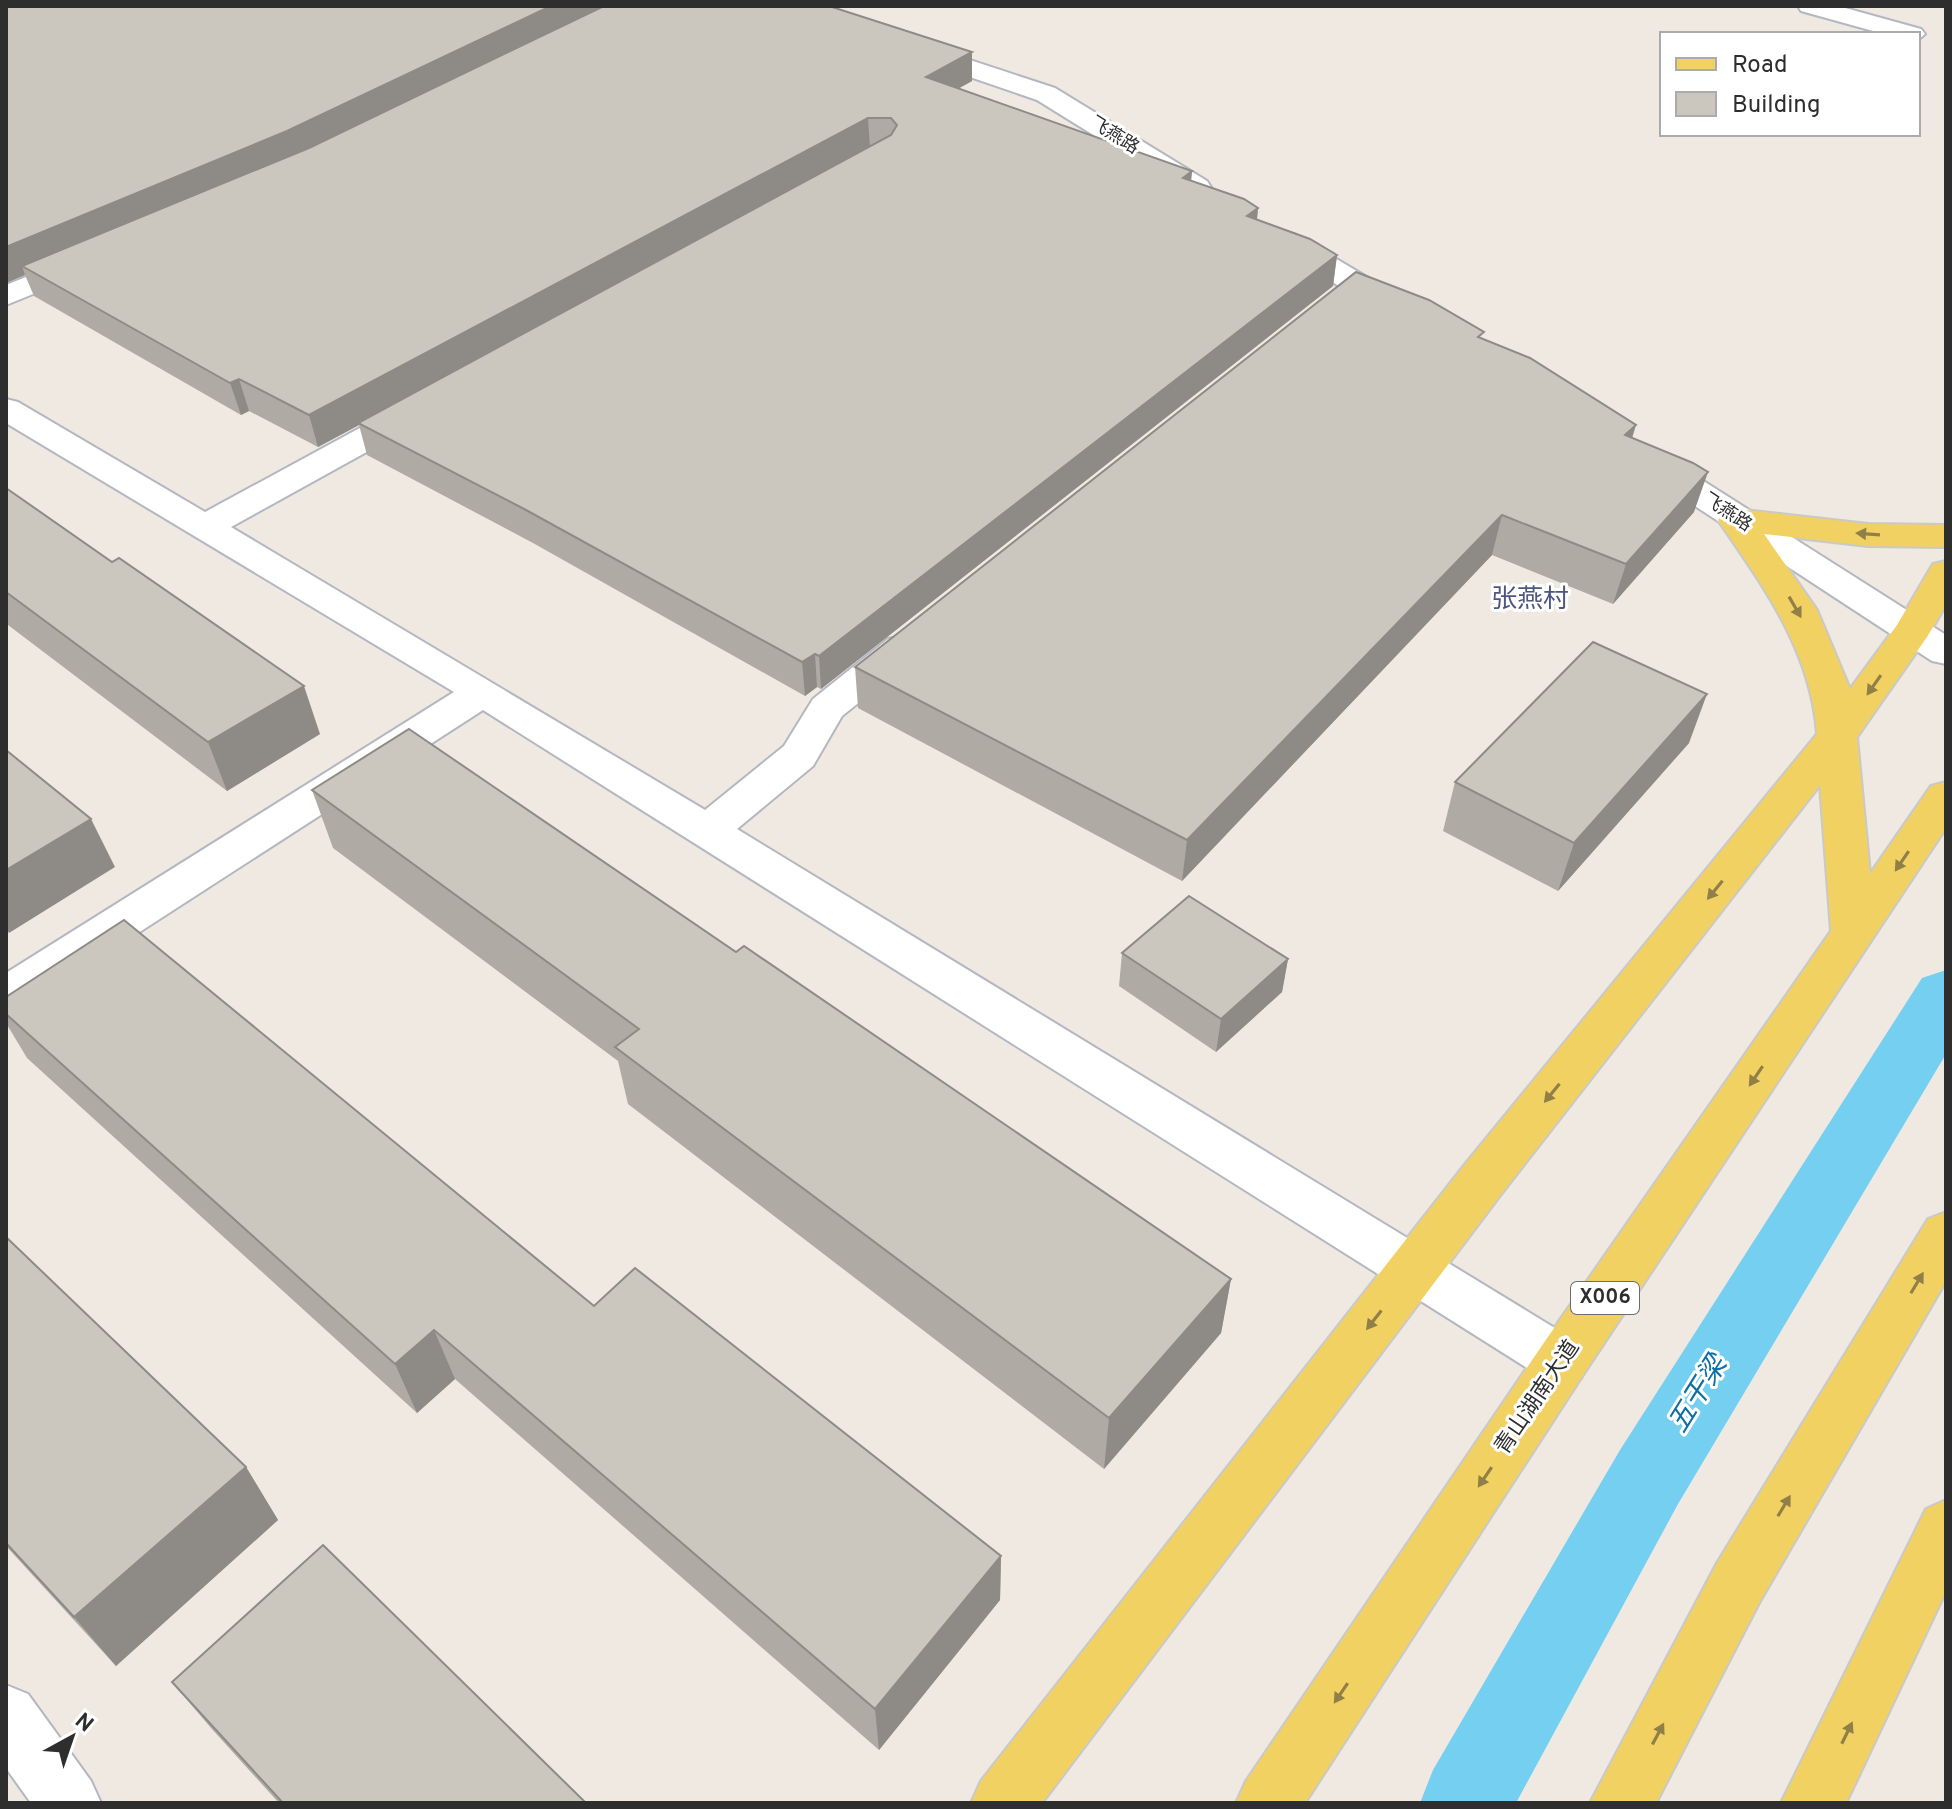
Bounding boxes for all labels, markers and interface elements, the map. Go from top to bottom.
legend [1660,32,1920,136]
text: Road [1732,51,1788,81]
text: Building [1732,91,1821,121]
street label: 飞燕路 [1085,112,1143,160]
street label: 飞燕路 [1698,489,1756,537]
one-way arrow [1855,527,1880,540]
district label: 张燕村 [1491,584,1569,617]
one-way arrow [1788,596,1802,618]
one-way arrow [1867,674,1882,695]
one-way arrow [1895,850,1910,871]
one-way arrow [1707,880,1723,900]
one-way arrow [1749,1065,1764,1086]
one-way arrow [1544,1083,1561,1103]
one-way arrow [1910,1272,1924,1294]
road number: X006 [1571,1282,1639,1314]
one-way arrow [1367,1310,1383,1330]
street label: 青山湖南大道 [1490,1336,1586,1460]
water label: 五干梁 [1661,1347,1738,1440]
one-way arrow [1478,1466,1493,1488]
one-way arrow [1777,1495,1791,1518]
one-way arrow [1334,1683,1349,1704]
north arrow [32,1697,112,1777]
text: N [69,1708,98,1739]
one-way arrow [1840,1721,1854,1745]
one-way arrow [1651,1723,1665,1745]

